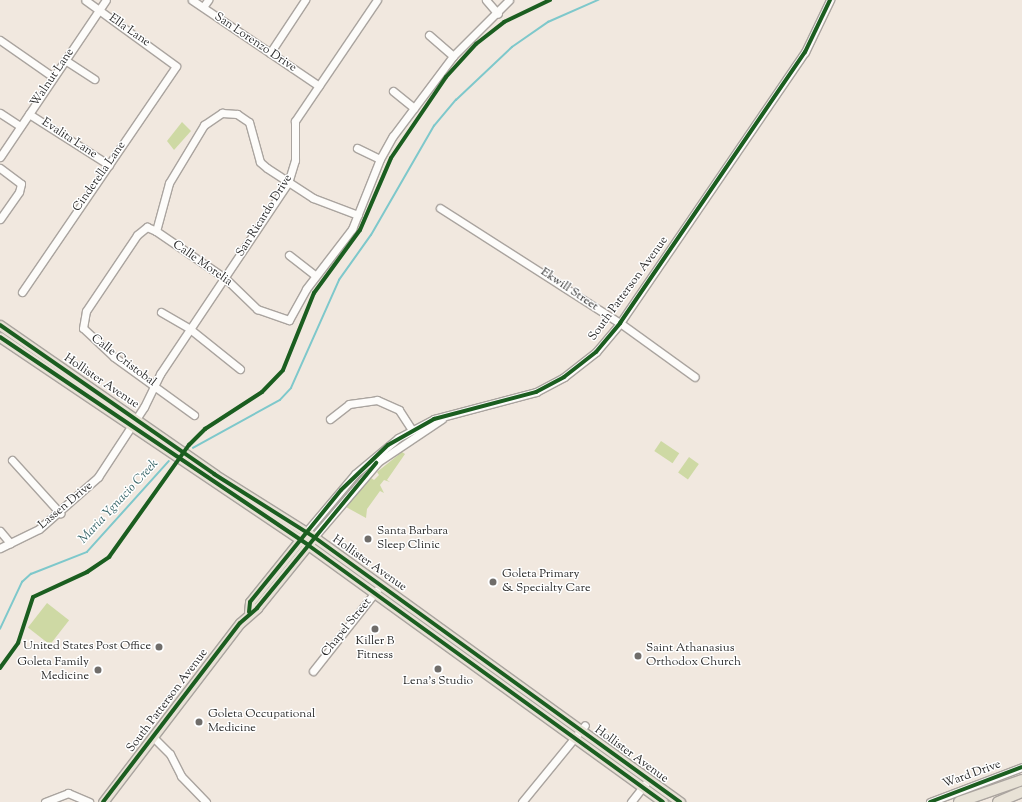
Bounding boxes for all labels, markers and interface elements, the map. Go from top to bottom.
street label: San Lorenzo Drive [211,10,299,76]
street label: Ella Lane [105,12,153,50]
street label: Walnut Lane [28,46,78,110]
street label: Evalita Lane [39,116,99,162]
street label: Cinderella Lane [71,139,129,215]
street label: San Ricardo Drive [234,172,296,260]
street label: South Patterson Avenue [586,234,672,344]
street label: Calle Morelia [169,238,235,290]
street label: Ekwill Street [537,265,601,315]
street label: Calle Cristobal [88,332,158,390]
street label: Hollister Avenue [61,352,141,412]
water label: Maria Ygnacio Creek [76,457,162,547]
street label: Lassen Drive [36,479,96,533]
place label: Santa Barbara Sleep Clinic [377,525,448,553]
street label: Hollister Avenue [329,533,409,595]
marker: Santa Barbara Sleep Clinic [362,533,374,545]
place label: Goleta Primary & Specialty Care [502,568,591,596]
marker: Goleta Primary & Specialty Care [487,576,499,588]
street label: Chapel Street [319,596,375,660]
marker: Killer B Fitness [370,624,380,634]
place label: Killer B Fitness [356,635,394,663]
place label: United States Post Office [23,640,151,654]
marker: United States Post Office [154,642,164,652]
place label: Saint Athanasius Orthodox Church [646,642,741,670]
street label: South Patterson Avenue [124,646,212,756]
marker: Saint Athanasius Orthodox Church [633,651,643,661]
place label: Goleta Family Medicine [17,656,89,684]
marker: Goleta Family Medicine [92,664,104,676]
marker: Lena's Studio [433,664,443,674]
place label: Lena's Studio [403,675,473,689]
place label: Goleta Occupational Medicine [208,708,315,736]
marker: Goleta Occupational Medicine [193,716,205,728]
street label: Hollister Avenue [591,723,671,787]
street label: Ward Drive [941,758,1003,792]

